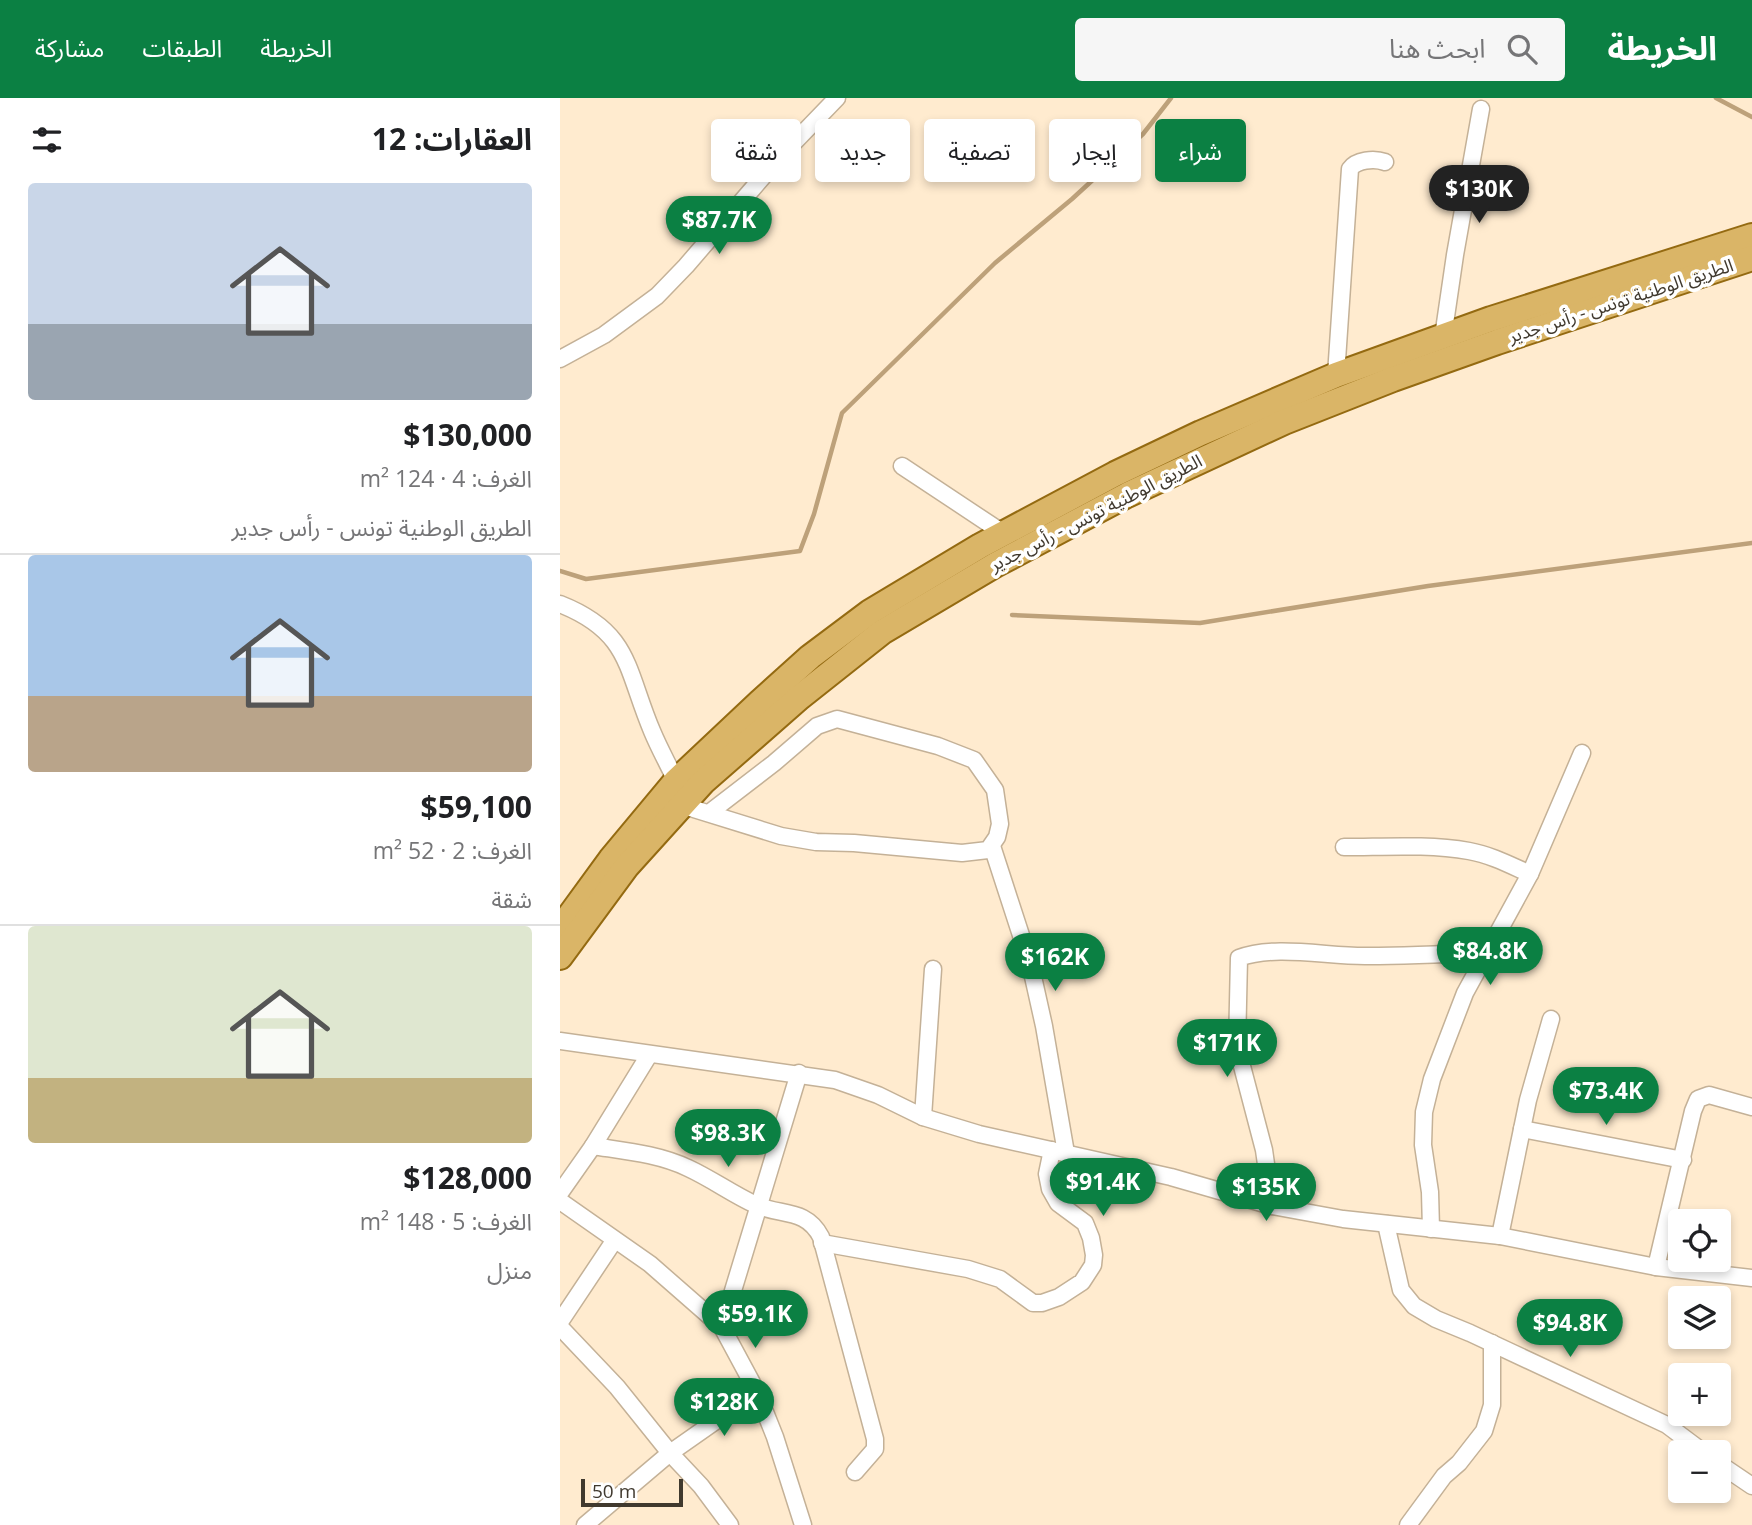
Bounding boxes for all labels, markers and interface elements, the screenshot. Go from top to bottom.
search box [1075,18,1565,81]
text: الخريطة [1607,25,1717,70]
text: ابحث هنا [1389,30,1485,66]
icon: search [1503,30,1541,68]
text: مشاركة [35,31,104,64]
text: الطبقات [142,31,222,64]
text: الخريطة [260,31,332,64]
text: العقارات: 12 [372,118,532,159]
chip: شقة [711,119,801,182]
chip: جديد [815,119,910,182]
chip: تصفية [924,119,1035,182]
chip: إيجار [1049,119,1141,182]
chip: شراء [1155,119,1246,182]
icon: filters [28,121,66,159]
pin: $130K [1430,166,1528,225]
text: $130K [1445,172,1513,204]
pin: $87.7K [662,197,776,256]
text: $87.7K [682,203,756,235]
icon: home [217,228,343,354]
street label: الطريق الوطنية تونس - رأس جدير [1504,252,1736,348]
text: $130,000 [403,414,532,455]
street label: الطريق الوطنية تونس - رأس جدير [984,448,1206,577]
text: الغرف: 4 · 124 m² [360,462,532,494]
text: الطريق الوطنية تونس - رأس جدير [232,511,532,543]
icon: home [217,600,343,726]
text: $59,100 [421,786,532,827]
text: الغرف: 2 · 52 m² [373,834,532,866]
text: شقة [491,883,532,915]
pin: $84.8K [1433,928,1547,987]
pin: $162K [1006,934,1104,993]
text: $84.8K [1453,934,1527,966]
text: $162K [1021,940,1089,972]
icon: home [217,971,343,1097]
pin: $171K [1178,1020,1276,1079]
text: $171K [1193,1026,1261,1058]
pin: $73.4K [1549,1068,1663,1127]
text: $73.4K [1569,1074,1643,1106]
pin: $98.3K [671,1110,785,1169]
text: $98.3K [691,1116,765,1148]
text: $128,000 [403,1157,532,1198]
pin: $91.4K [1046,1158,1160,1218]
pin: $135K [1217,1164,1315,1223]
text: $91.4K [1066,1165,1140,1197]
text: $135K [1232,1170,1300,1202]
text: الغرف: 5 · 148 m² [360,1205,532,1237]
map controls [1668,1209,1731,1503]
button: locate [1668,1209,1731,1272]
text: منزل [487,1254,532,1286]
button: layers [1668,1286,1731,1349]
pin: $59.1K [698,1290,812,1350]
text: $59.1K [718,1297,792,1329]
pin: $94.8K [1513,1300,1627,1359]
text: $94.8K [1533,1306,1607,1338]
button: + [1668,1363,1731,1426]
pin: $128K [675,1378,773,1438]
text: $128K [690,1385,758,1417]
button: − [1668,1440,1731,1503]
scale bar [581,1476,682,1508]
text: 50 m [592,1478,636,1504]

